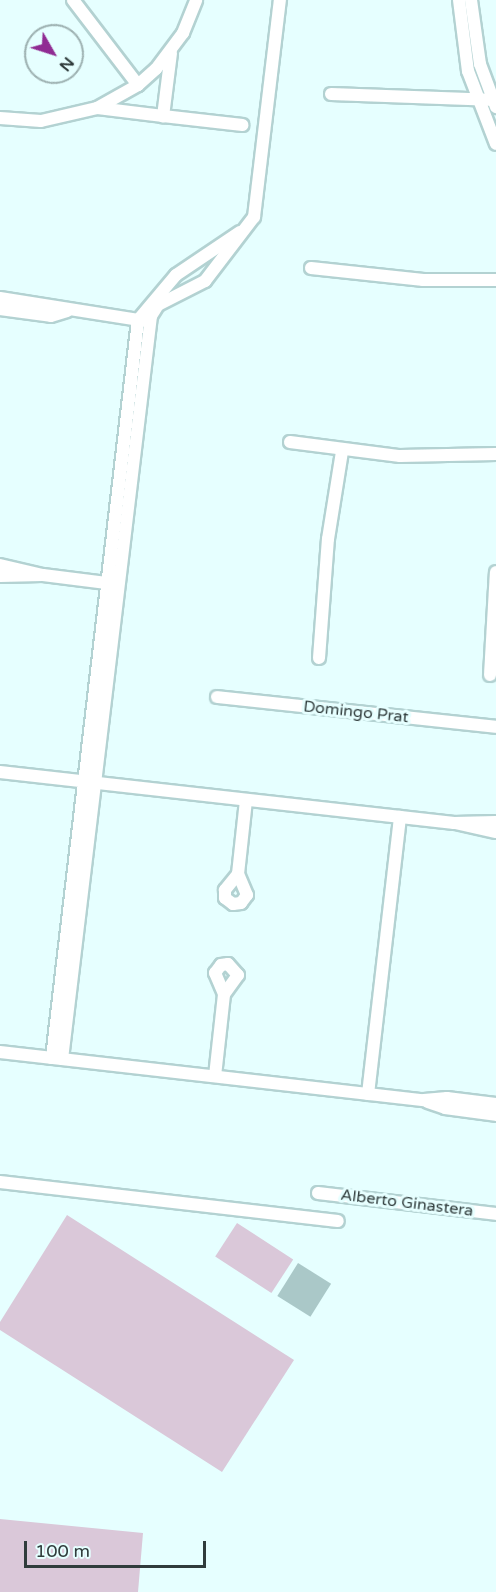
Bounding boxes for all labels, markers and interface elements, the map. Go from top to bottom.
north arrow [24,24,84,84]
text: N [55,53,78,75]
street label: Domingo Prat [303,697,409,727]
street label: Alberto Ginastera [340,1185,474,1221]
scale bar [27,1529,208,1567]
text: 100 m [35,1540,90,1562]

